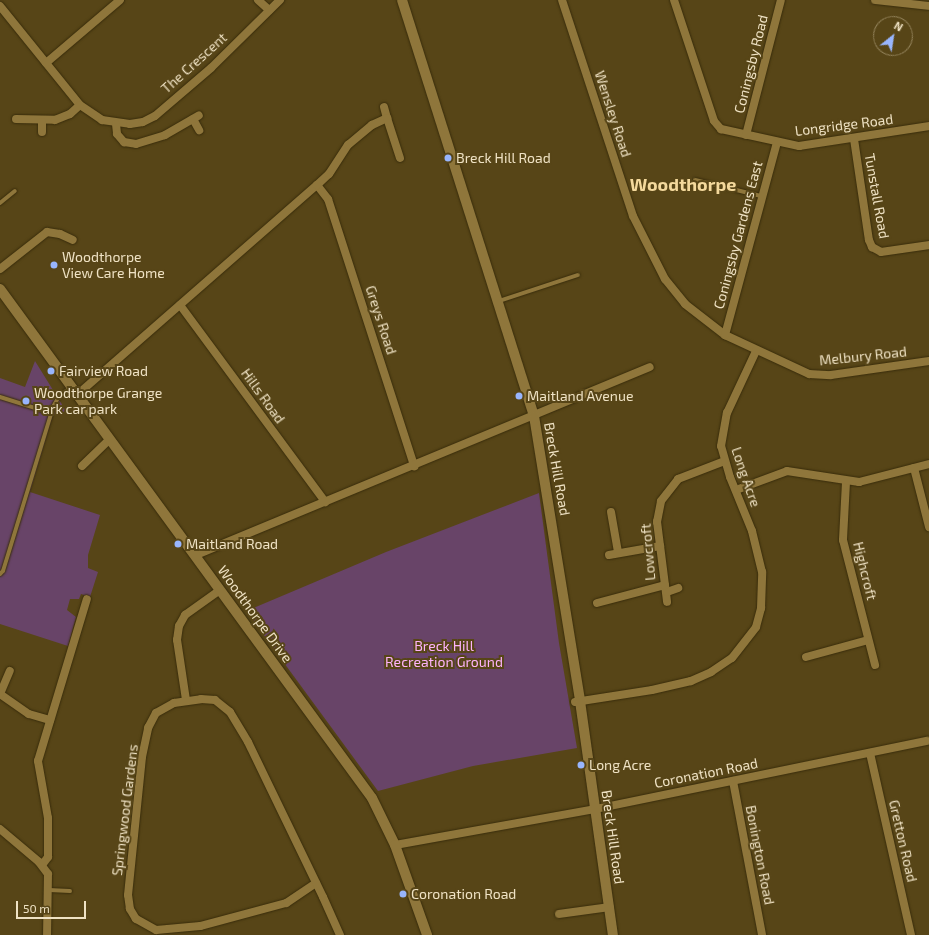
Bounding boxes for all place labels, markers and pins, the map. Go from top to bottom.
place label: Breck Hill Road [456,150,551,166]
marker: Breck Hill Road [443,153,453,163]
place label: Woodthorpe View Care Home [62,249,165,282]
marker: Woodthorpe View Care Home [49,260,59,270]
place label: Fairview Road [59,363,148,379]
marker: Fairview Road [46,366,56,376]
place label: Woodthorpe Grange Park car park [34,385,162,418]
place label: Maitland Avenue [527,388,634,404]
marker: Maitland Avenue [514,391,524,401]
marker: Woodthorpe Grange Park car park [21,396,31,406]
place label: Maitland Road [186,536,278,552]
marker: Maitland Road [173,539,183,549]
place label: Long Acre [589,757,652,773]
marker: Long Acre [576,760,586,770]
place label: Coronation Road [411,886,516,902]
marker: Coronation Road [398,889,408,899]

